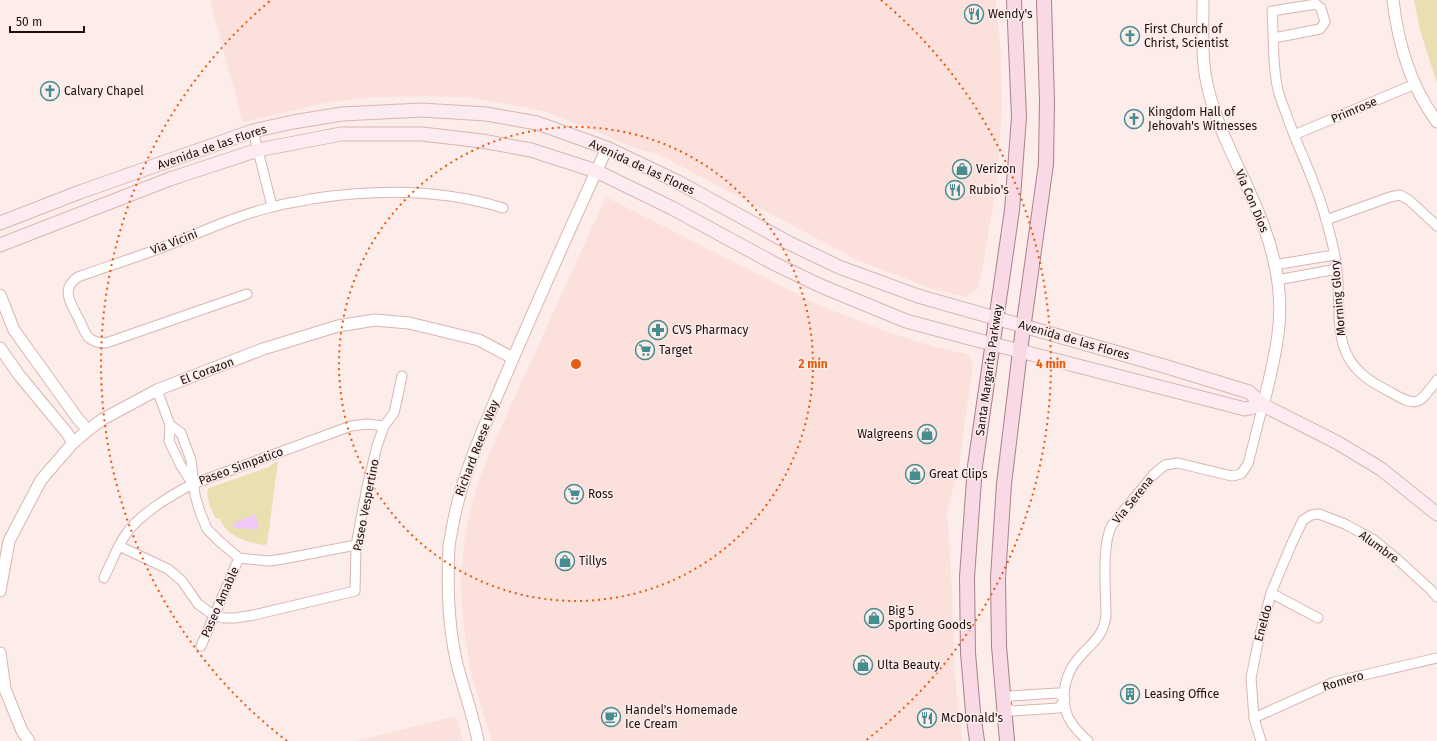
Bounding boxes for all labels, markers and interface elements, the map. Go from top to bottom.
restaurant icon: Wendy's [963,3,985,25]
place label: Wendy's [988,7,1033,21]
scale bar [10,8,84,34]
text: 50 m [16,15,42,29]
place label: First Church of Christ, Scientist [1144,22,1229,50]
church icon: First Church of Christ, Scientist [1119,25,1141,47]
church icon: Calvary Chapel [39,80,61,102]
place label: Calvary Chapel [64,84,144,98]
street label: Primrose [1329,94,1379,126]
place label: Kingdom Hall of Jehovah's Witnesses [1148,105,1257,133]
church icon: Kingdom Hall of Jehovah's Witnesses [1123,108,1145,130]
street label: Avenida de las Flores [155,122,269,172]
street label: Avenida de las Flores [587,136,697,198]
shop icon: Verizon [951,158,973,180]
place label: Verizon [976,162,1016,176]
street label: Via Con Dios [1232,167,1272,235]
restaurant icon: Rubio's [944,179,966,201]
place label: Rubio's [969,183,1009,197]
street label: Via Vicini [148,227,200,257]
street label: Morning Glory [1328,259,1348,337]
street label: Santa Margarita Parkway [973,303,1005,437]
street label: Avenida de las Flores [1017,317,1131,363]
pharmacy icon: CVS Pharmacy [647,319,669,341]
place label: CVS Pharmacy [672,323,748,337]
supermarket icon: Target [634,339,656,361]
place label: Target [659,343,693,357]
street label: El Corazon [178,354,236,388]
centre of rings [569,357,583,371]
text: 2 min [798,357,828,371]
text: 4 min [1036,357,1066,371]
street label: Richard Reese Way [452,398,502,498]
shop icon: Walgreens [916,423,938,445]
place label: Walgreens [857,427,913,441]
street label: Paseo Simpatico [197,444,285,488]
street label: Paseo Vespertino [350,458,382,552]
shop icon: Great Clips [904,463,926,485]
place label: Great Clips [929,467,988,481]
street label: Via Serena [1110,473,1156,527]
supermarket icon: Ross [563,483,585,505]
place label: Ross [588,487,614,501]
street label: Alumbre [1356,528,1402,566]
shop icon: Tillys [554,550,576,572]
place label: Tillys [579,554,607,568]
street label: Paseo Amable [198,564,242,640]
street label: Eneldo [1251,603,1275,643]
place label: Big 5 Sporting Goods [888,604,972,632]
shop icon: Big 5 Sporting Goods [863,607,885,629]
shop icon: Ulta Beauty [852,654,874,676]
place label: Ulta Beauty [877,658,940,672]
street label: Romero [1321,668,1365,694]
building icon: Leasing Office [1119,683,1141,705]
place label: Leasing Office [1144,687,1219,701]
place label: Handel's Homemade Ice Cream [625,703,738,731]
cafe icon: Handel's Homemade Ice Cream [600,706,622,728]
restaurant icon: McDonald's [916,707,938,729]
place label: McDonald's [941,711,1003,725]

